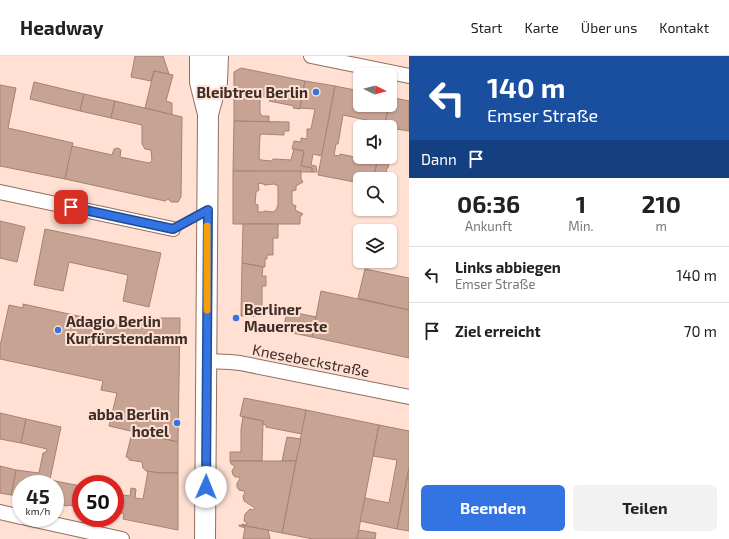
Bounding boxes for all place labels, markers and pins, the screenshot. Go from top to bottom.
place label: Bleibtreu Berlin [196,83,308,101]
marker: Bleibtreu Berlin [311,87,321,97]
pin [54,190,88,224]
place label: Berliner Mauerreste [244,300,327,335]
place label: Adagio Berlin Kurfürstendamm [66,312,188,347]
marker: Berliner Mauerreste [231,313,241,323]
marker: Adagio Berlin Kurfürstendamm [53,325,63,335]
place label: abba Berlin hotel [88,405,169,440]
marker: abba Berlin hotel [172,418,182,428]

